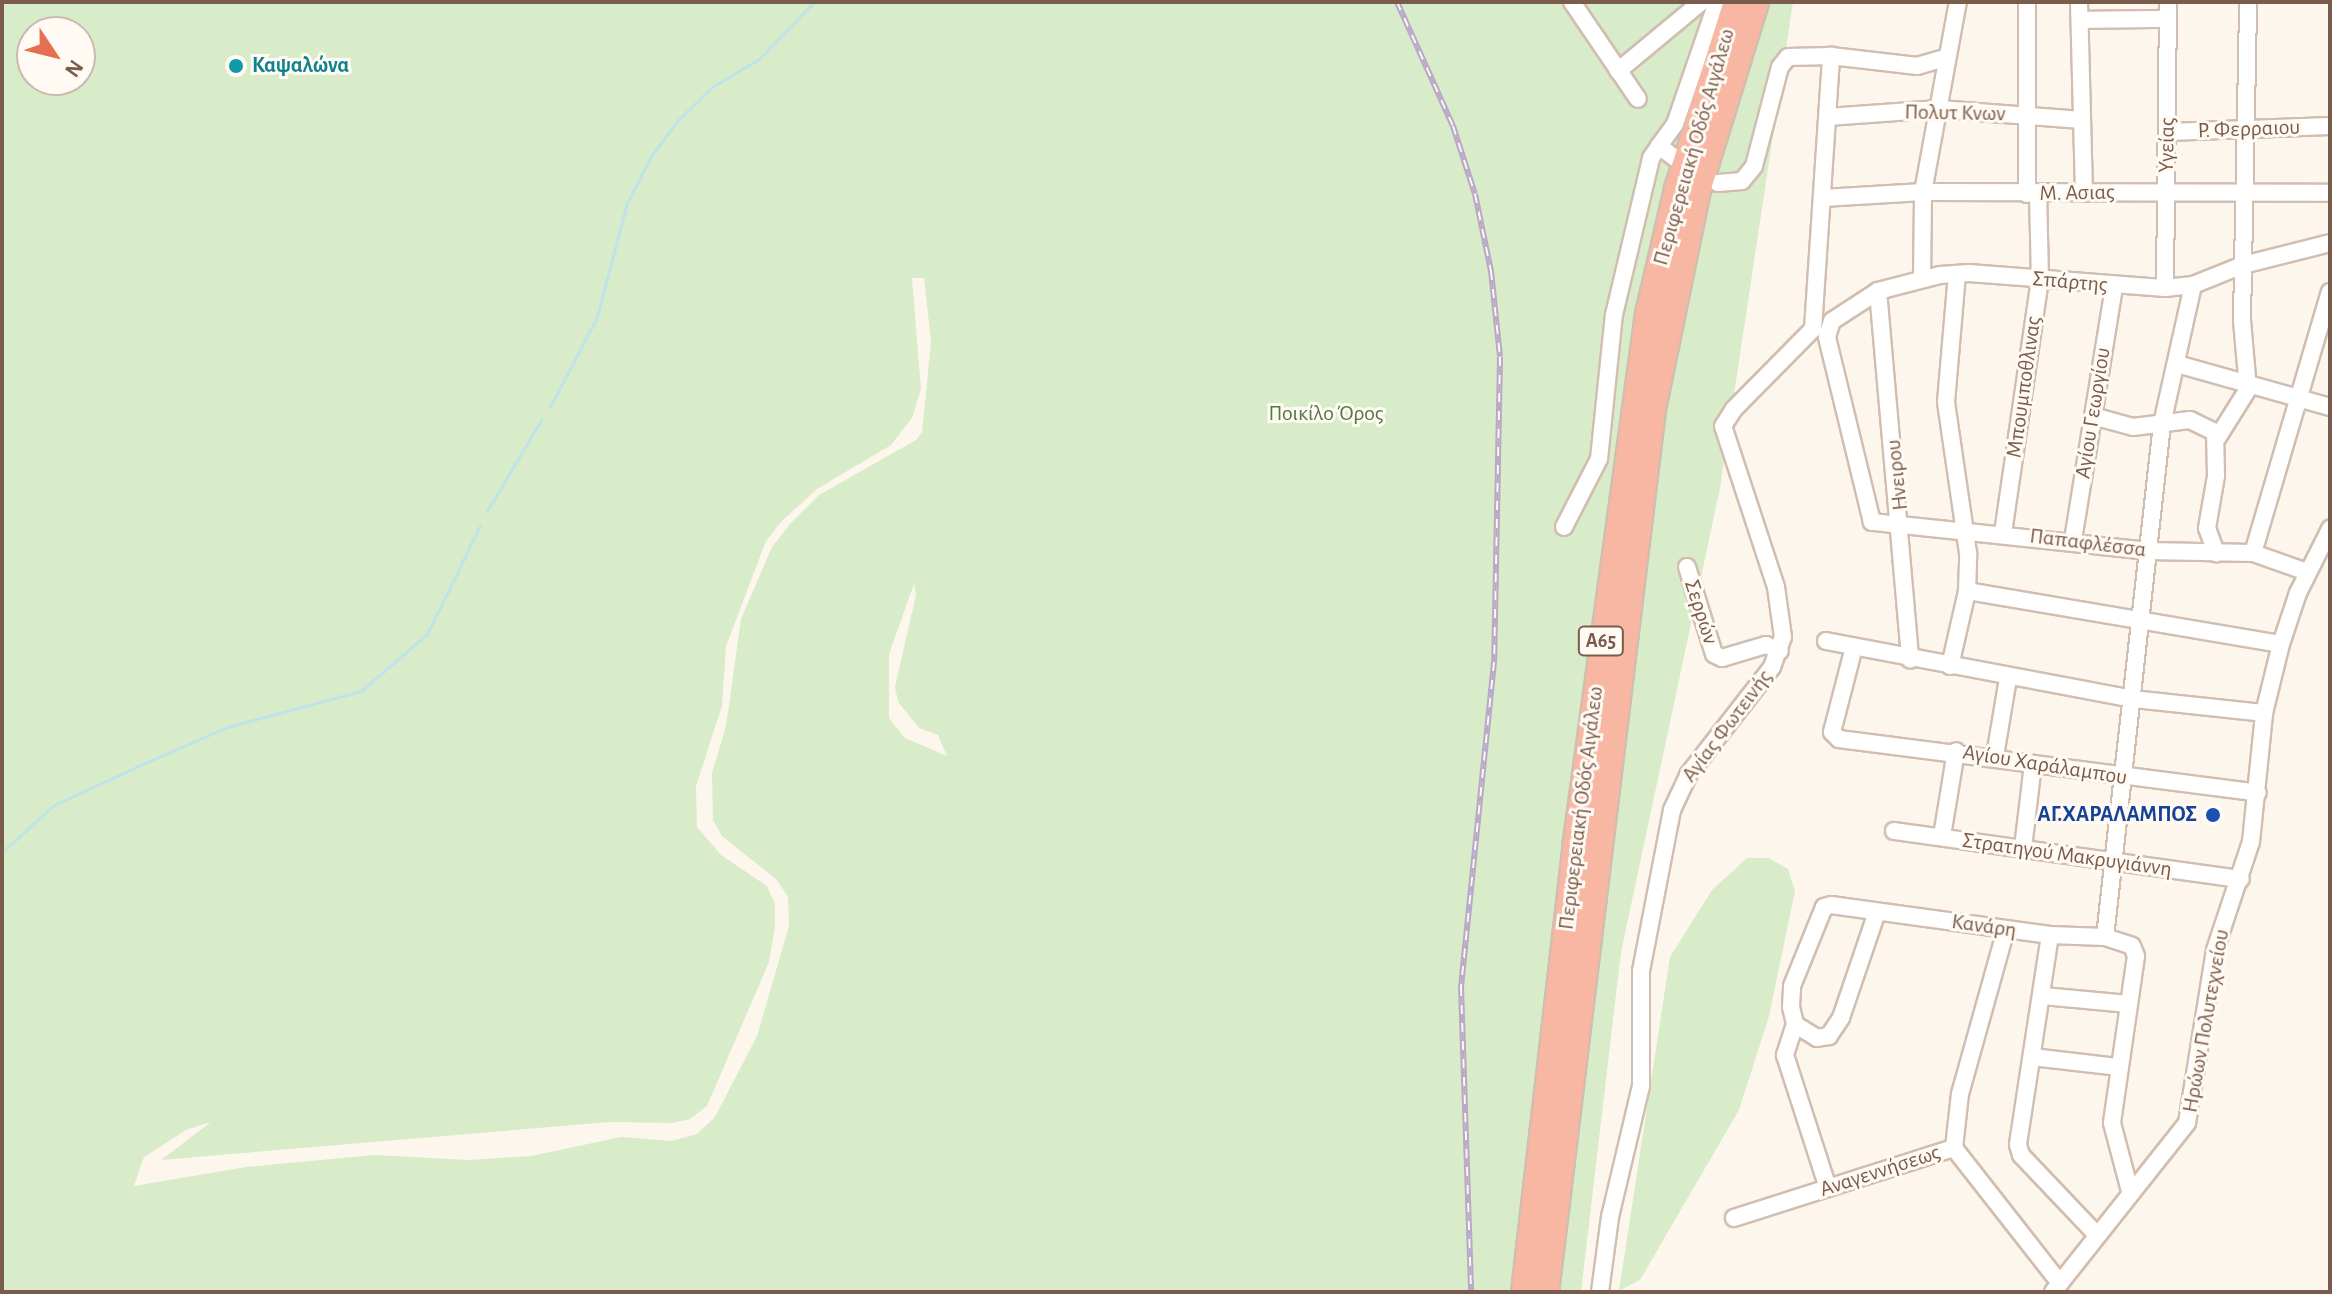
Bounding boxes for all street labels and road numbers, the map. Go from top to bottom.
street label: Περιφερειακή Οδός Αιγάλεω [1648,26,1740,268]
street label: Πολυτ Κνων [1904,99,2006,127]
street label: Ρ. Φερραιου [2197,114,2301,144]
street label: Υγείας [2153,117,2181,173]
street label: Μ. Ασιας [2039,179,2115,207]
street label: Σπάρτης [2031,266,2109,298]
street label: Μπουμποθλινας [2001,315,2047,459]
street label: Αγίου Γεωργίου [2070,346,2116,480]
street label: Ηνειρου [1880,438,1914,512]
street label: Παπαφλέσσα [2028,523,2148,563]
street label: Σερρών [1678,576,1724,648]
road number: Α65 [1577,625,1625,657]
street label: Αγίας Φωτεινής [1676,665,1778,787]
street label: Περιφερειακή Οδός Αιγάλεω [1553,685,1609,931]
street label: Αγίου Χαράλαμπου [1961,739,2129,791]
street label: Στρατηγού Μακρυγιάννη [1961,827,2173,883]
street label: Κανάρη [1950,908,2018,944]
street label: Ηρώων Πολυτεχνείου [2177,927,2235,1115]
street label: Αναγεννήσεως [1816,1139,1944,1203]

